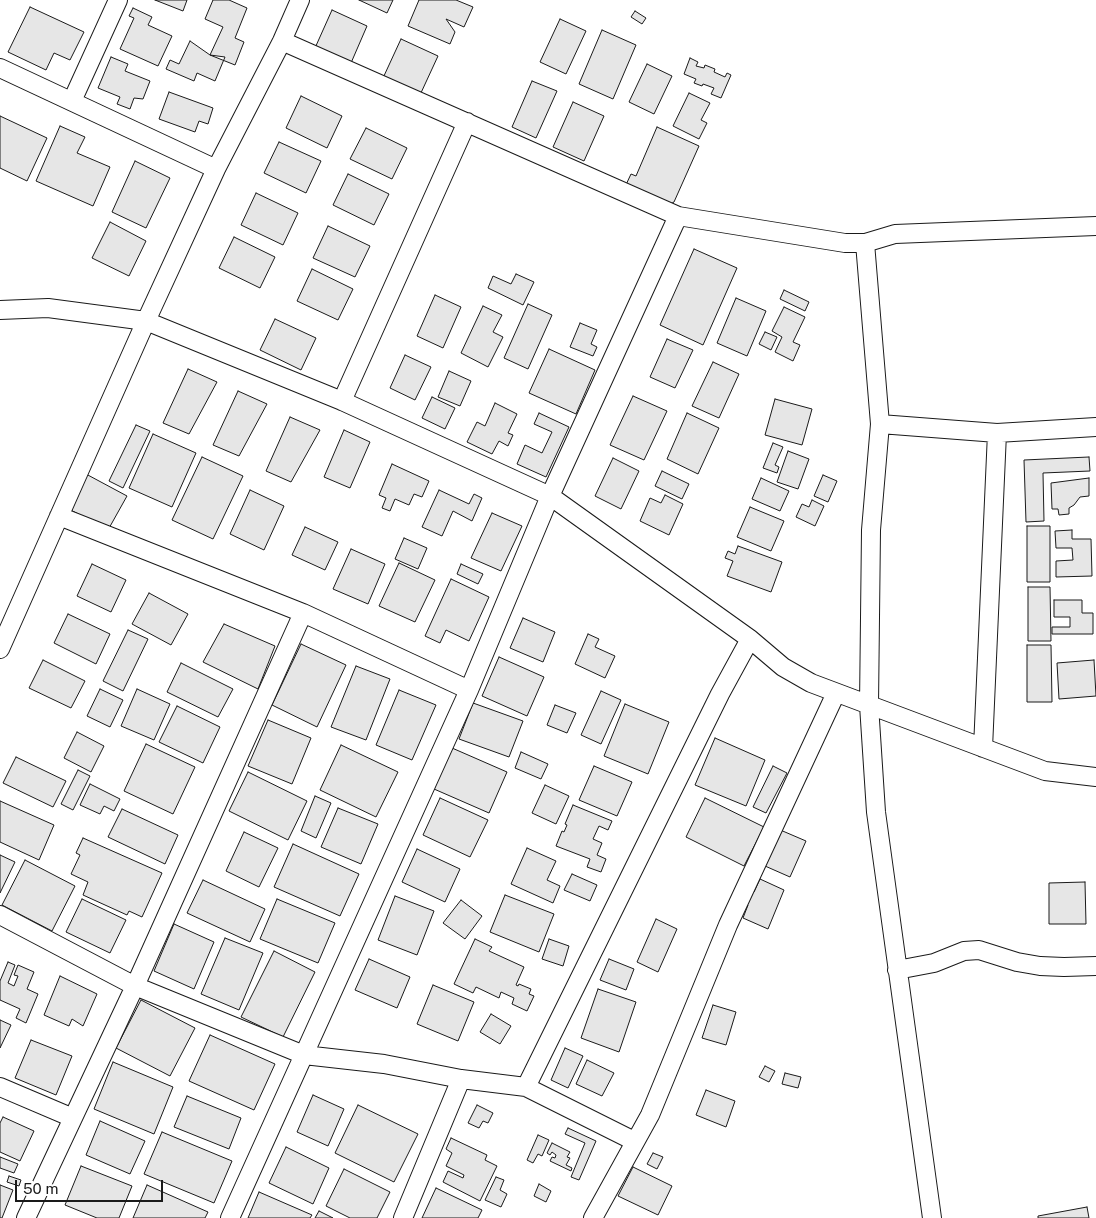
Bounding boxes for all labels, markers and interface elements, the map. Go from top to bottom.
scale bar [18,1170,165,1202]
text: 50 m [23,1180,58,1197]

